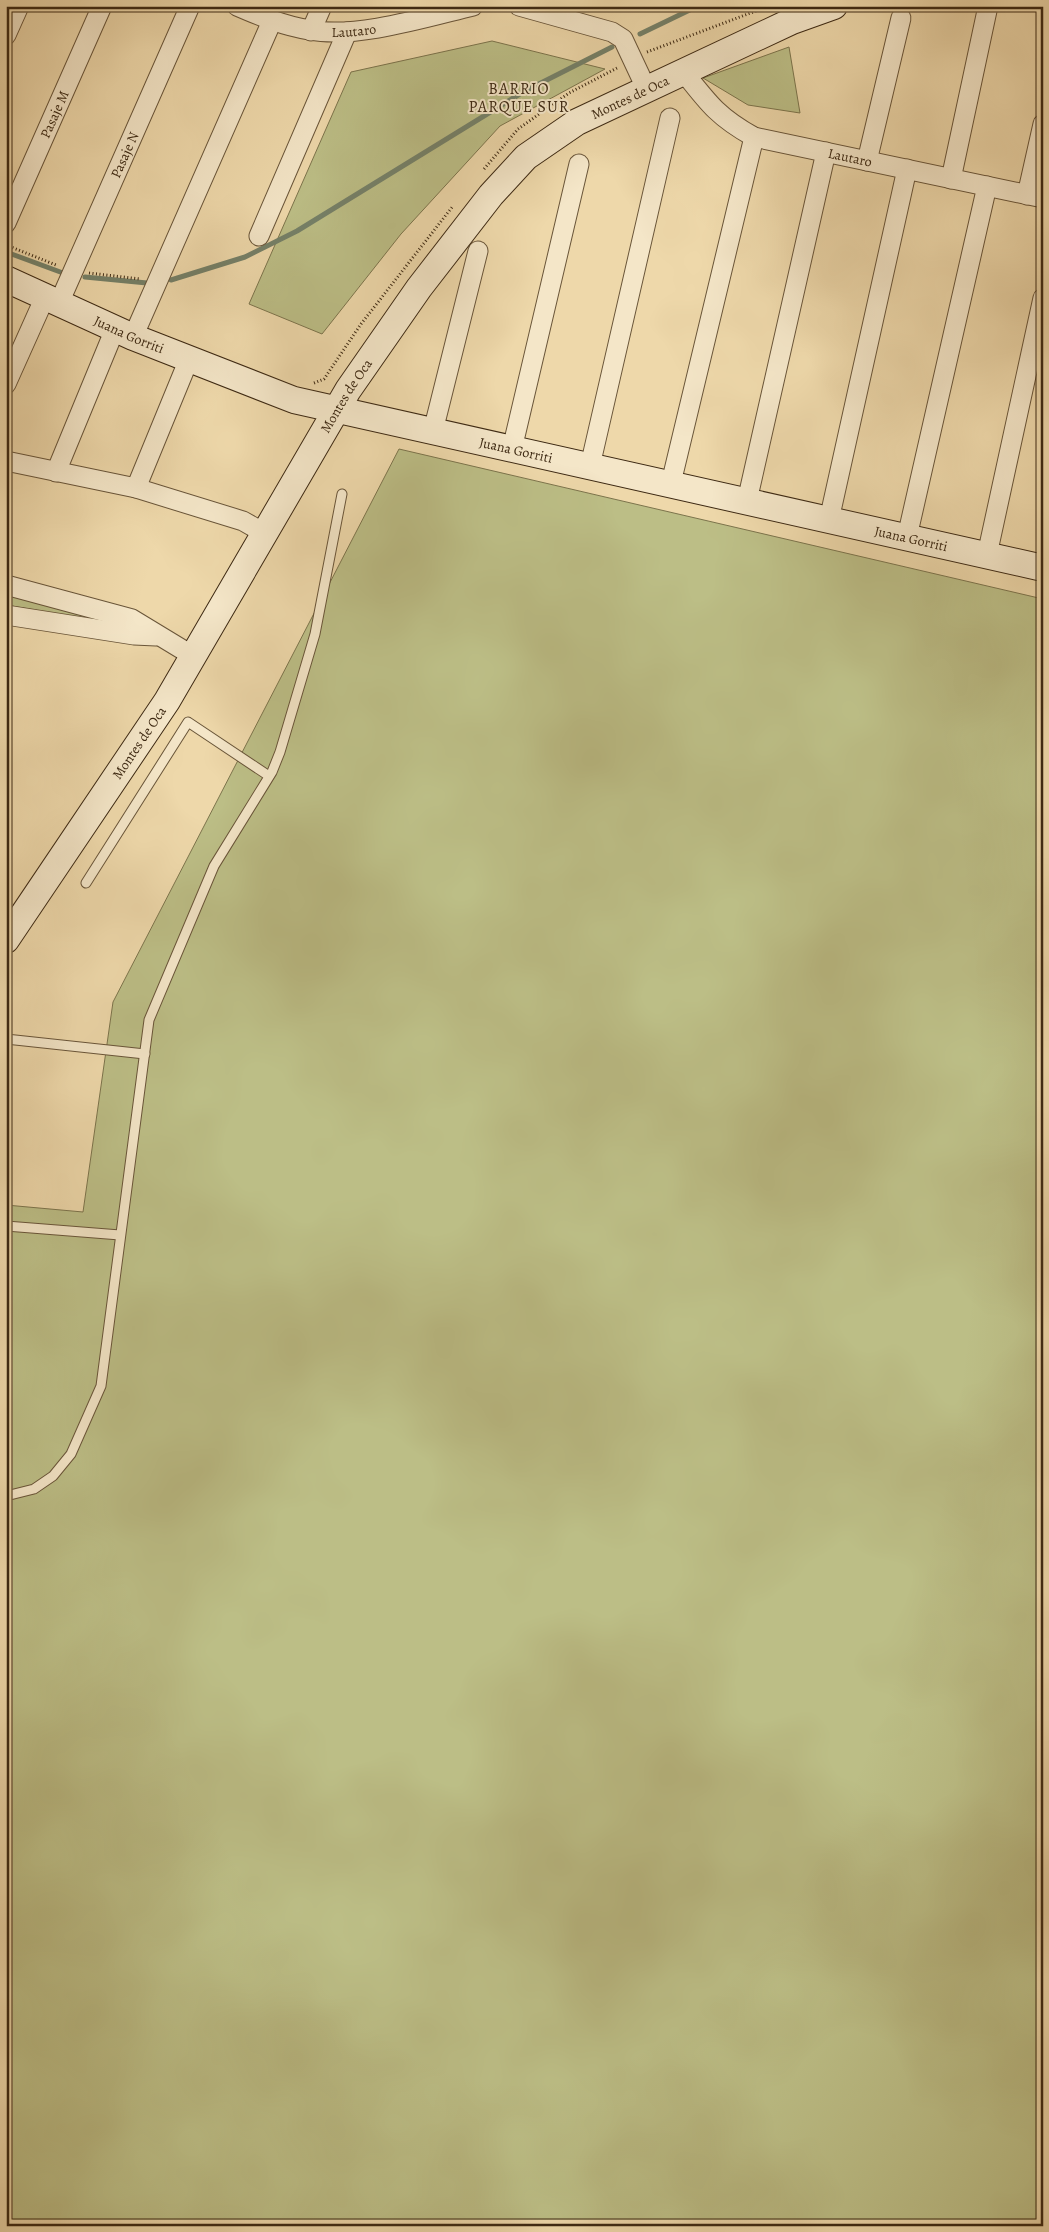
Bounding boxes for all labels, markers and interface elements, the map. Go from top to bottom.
street label: Lautaro [331,19,377,42]
street label: Montes de Oca [588,70,673,124]
district label: BARRIO PARQUE SUR [468,78,570,118]
street label: Pasaje M [35,87,73,141]
street label: Pasaje N [106,129,143,181]
street label: Lautaro [826,143,874,171]
street label: Juana Gorriti [91,311,167,358]
street label: Montes de Oca [316,355,377,436]
street label: Juana Gorriti [478,432,555,467]
street label: Juana Gorriti [873,521,950,556]
street label: Montes de Oca [108,702,171,783]

